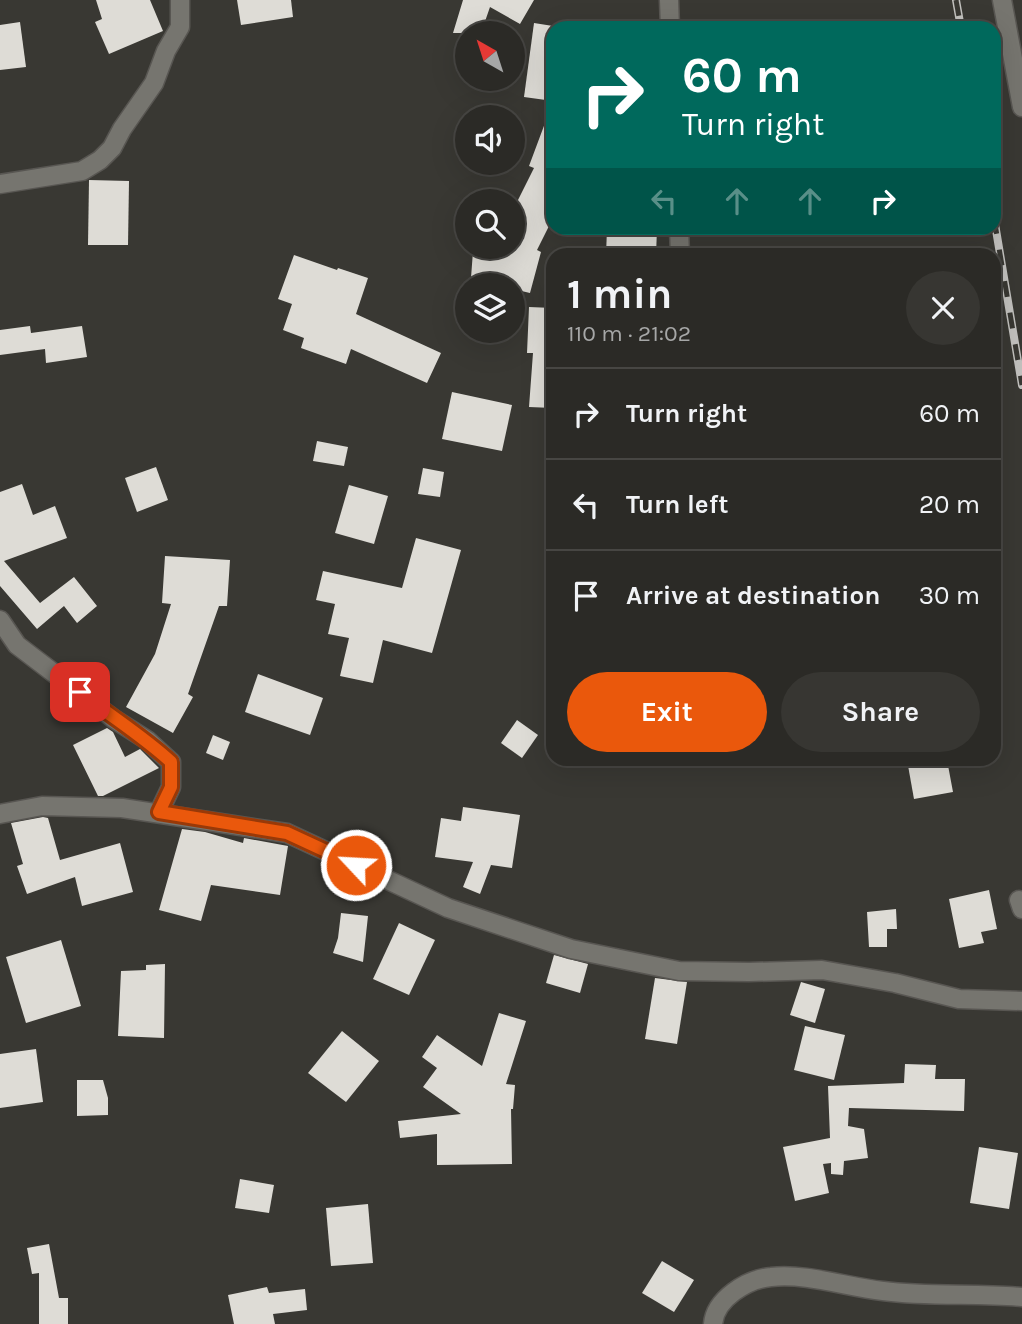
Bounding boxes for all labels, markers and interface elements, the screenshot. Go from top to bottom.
north arrow [455,21,525,91]
map controls [455,21,525,343]
text: 60 m [682,47,802,104]
icon: right [567,49,658,140]
button: sound [455,105,525,175]
text: Turn right [682,106,824,143]
icon: left [645,182,683,220]
icon: ahead [718,182,756,220]
icon: ahead [791,182,829,220]
icon: right [864,182,902,220]
button: search [455,189,525,259]
text: 1 min [567,269,672,319]
button: close [906,271,980,345]
button: layers [455,273,525,343]
text: 110 m · 21:02 [567,320,691,347]
icon: right [567,395,605,433]
text: Turn right [626,398,747,429]
text: 60 m [919,398,980,429]
icon: left [567,486,605,524]
text: Turn left [626,489,728,520]
text: 20 m [919,489,980,520]
icon: arrive [567,577,605,615]
text: Arrive at destination [626,580,880,611]
text: 30 m [919,580,980,611]
pin [50,662,110,722]
button: Exit [567,672,767,752]
button: Share [781,672,980,752]
icon: arrive [61,673,99,711]
position arrow [319,828,393,902]

